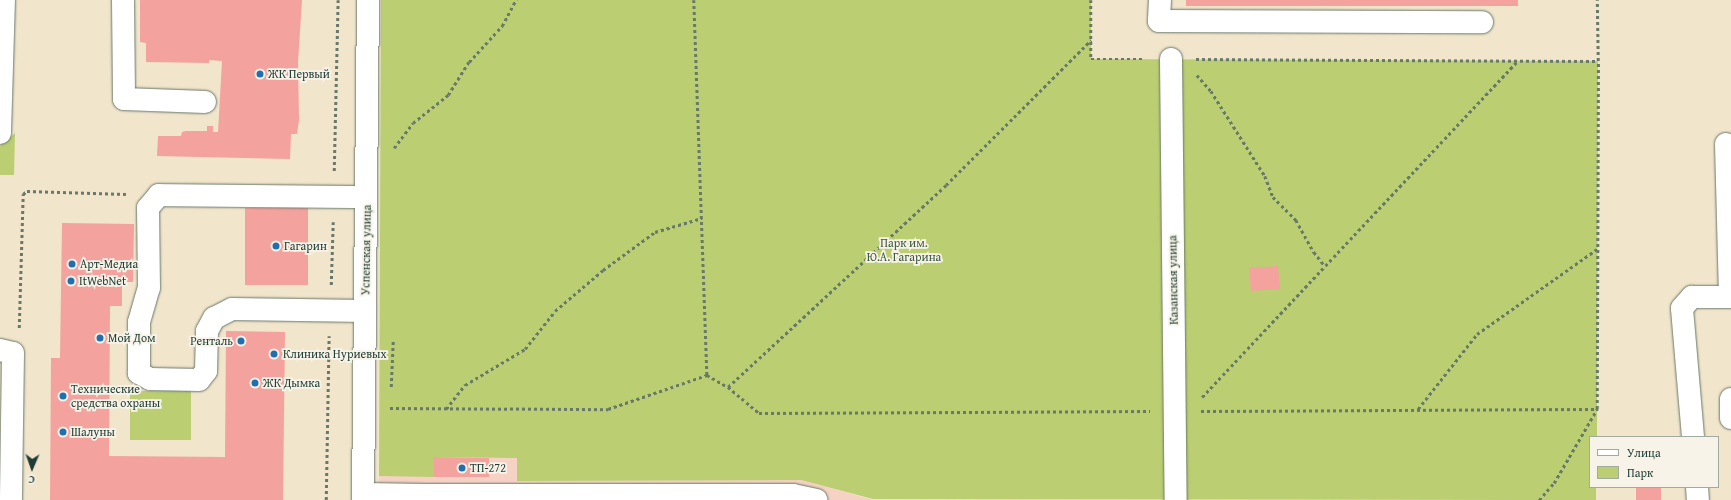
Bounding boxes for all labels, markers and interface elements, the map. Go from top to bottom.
place label: ЖК Первый [268,67,330,81]
marker: ЖК Первый [255,69,265,79]
street label: Успенская улица [358,205,374,295]
street label: Казанская улица [1165,235,1181,325]
park label: Парк им. Ю.А. Гагарина [867,236,941,264]
place label: Гагарин [284,239,327,253]
marker: Гагарин [271,241,281,251]
place label: Арт-Медиа [80,257,138,271]
marker: Арт-Медиа [67,259,77,269]
place label: ItWebNet [79,274,126,288]
marker: ItWebNet [66,276,76,286]
place label: Мой Дом [108,331,156,345]
marker: Мой Дом [95,333,105,343]
place label: Ренталь [190,334,233,348]
marker: Ренталь [236,336,246,346]
place label: Клиника Нуриевых [283,347,387,361]
marker: Клиника Нуриевых [268,348,280,360]
place label: ЖК Дымка [263,376,320,390]
marker: ЖК Дымка [250,378,260,388]
place label: Технические средства охраны [71,382,160,410]
marker: Технические средства охраны [58,391,68,401]
place label: Шалуны [71,425,115,439]
marker: Шалуны [58,427,68,437]
legend [1589,436,1719,488]
text: Улица [1627,444,1661,461]
north arrow [12,448,52,488]
place label: ТП-272 [470,461,506,475]
marker: ТП-272 [457,463,467,473]
text: Парк [1627,464,1653,481]
text: С [28,472,35,488]

